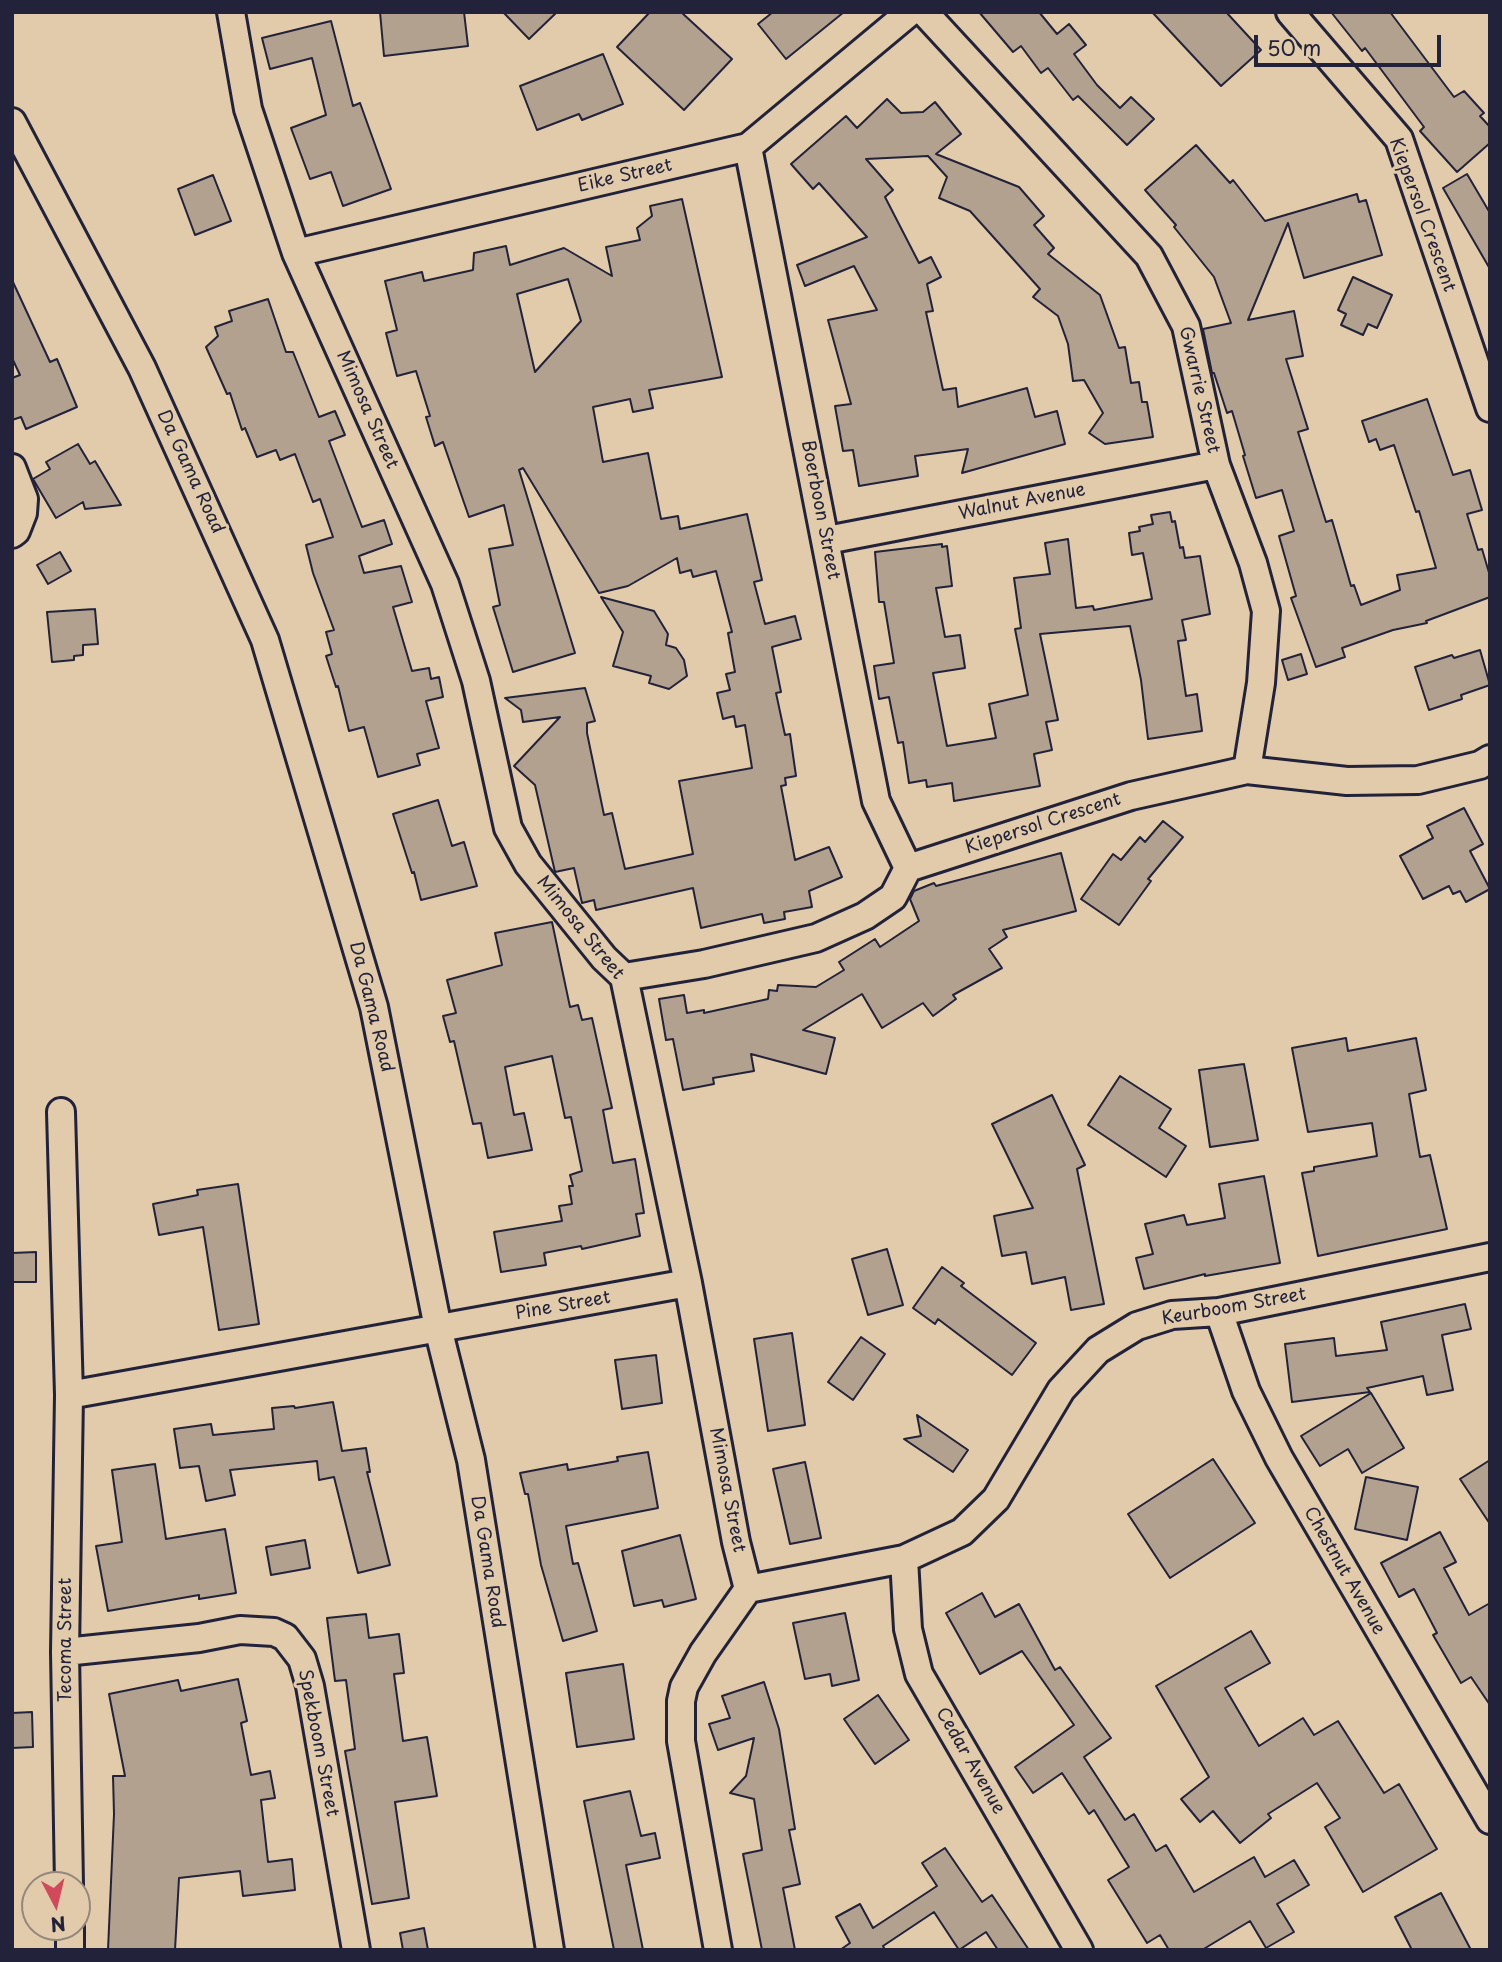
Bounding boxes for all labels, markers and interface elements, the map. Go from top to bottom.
scale bar [1257,21,1444,65]
text: 50 m [1267,31,1321,63]
street label: Kiepersol Crescent [1384,135,1460,295]
street label: Eike Street [576,155,674,197]
street label: Gwarrie Street [1174,325,1224,455]
street label: Mimosa Street [331,348,403,472]
street label: Da Gama Road [152,407,228,537]
street label: Boerboon Street [796,439,844,581]
street label: Walnut Avenue [957,479,1087,525]
street label: Kiepersol Crescent [963,789,1123,859]
street label: Mimosa Street [532,872,628,984]
street label: Da Gama Road [344,939,398,1075]
street label: Keurboom Street [1160,1284,1308,1330]
street label: Pine Street [514,1287,612,1325]
street label: Mimosa Street [704,1426,750,1554]
street label: Da Gama Road [466,1494,508,1630]
street label: Chestnut Avenue [1299,1503,1389,1639]
street label: Tecoma Street [55,1578,77,1702]
street label: Spekboom Street [293,1667,343,1819]
street label: Cedar Avenue [931,1704,1009,1818]
north arrow [21,1871,91,1941]
text: N [49,1910,67,1940]

